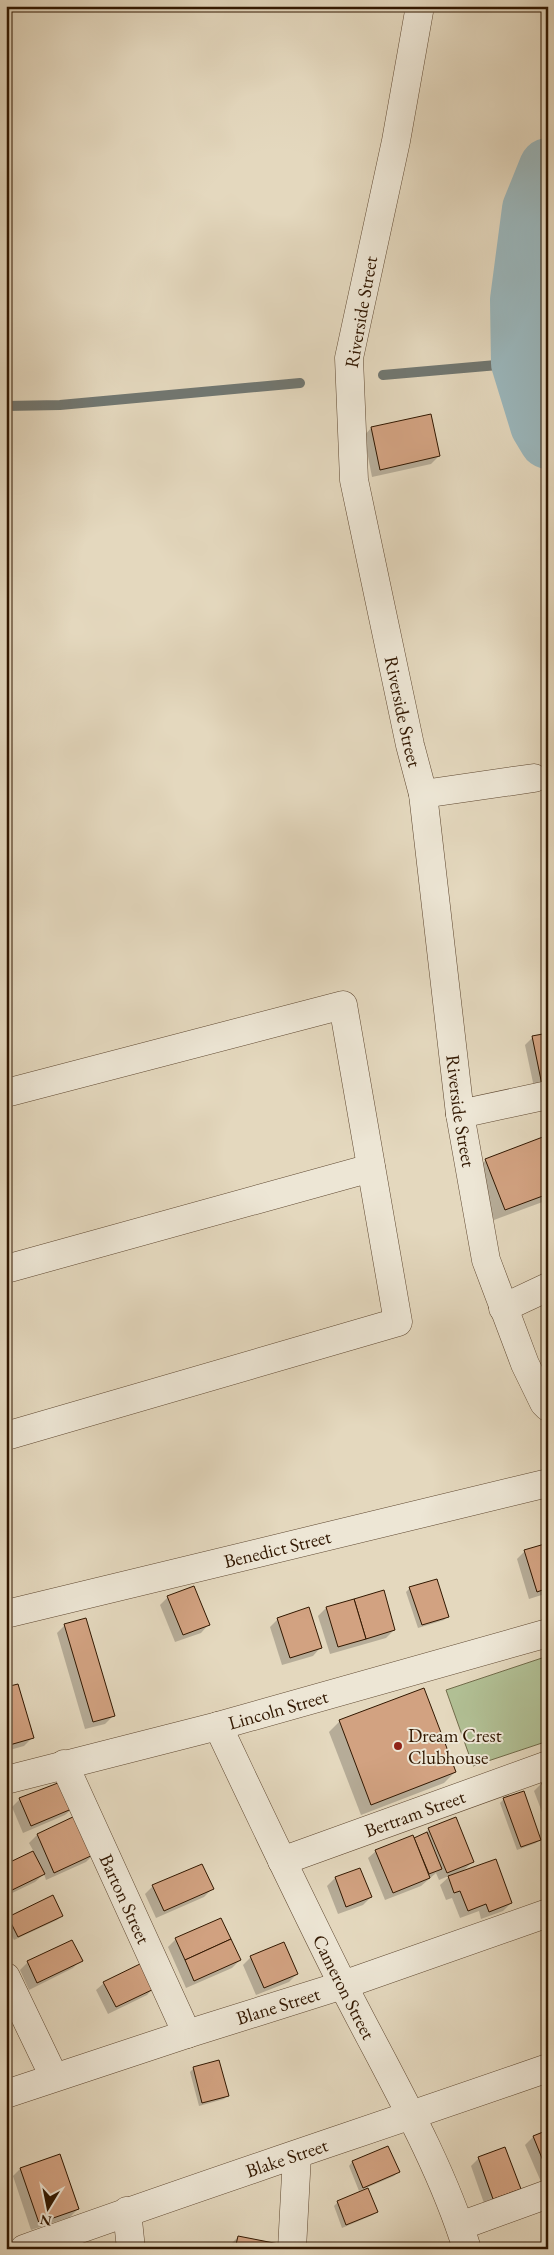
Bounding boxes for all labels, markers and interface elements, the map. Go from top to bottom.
street label: Riverside Street [339,254,383,370]
street label: Riverside Street [379,654,428,770]
street label: Riverside Street [441,1053,482,1169]
street label: Benedict Street [221,1523,333,1573]
street label: Lincoln Street [225,1683,331,1735]
place label: Dream Crest Clubhouse [408,1723,502,1770]
marker: Dream Crest Clubhouse [392,1740,404,1752]
street label: Bertram Street [361,1783,468,1843]
street label: Barton Street [94,1850,157,1948]
street label: Cameron Street [307,1930,382,2044]
street label: Blane Street [233,1981,323,2030]
street label: Blake Street [242,2132,331,2183]
north arrow [22,2182,72,2232]
text: N [38,2211,53,2231]

